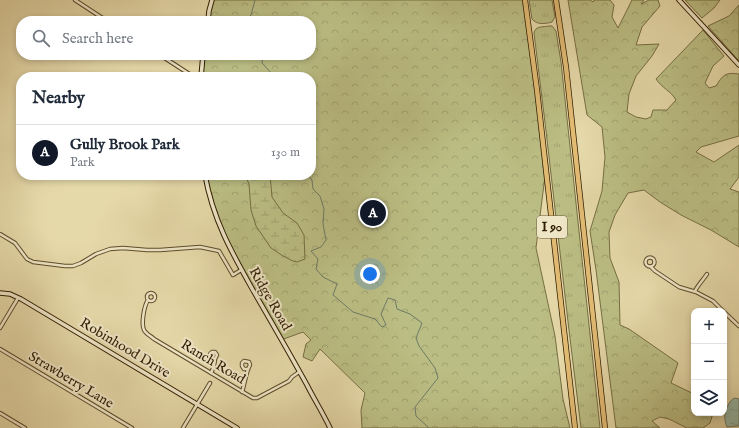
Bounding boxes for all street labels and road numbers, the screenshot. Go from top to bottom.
road number: I 90 [537,216,567,238]
street label: Ridge Road [245,264,296,334]
street label: Robinhood Drive [76,314,174,382]
street label: Ranch Road [177,336,249,389]
street label: Strawberry Lane [25,348,117,413]

